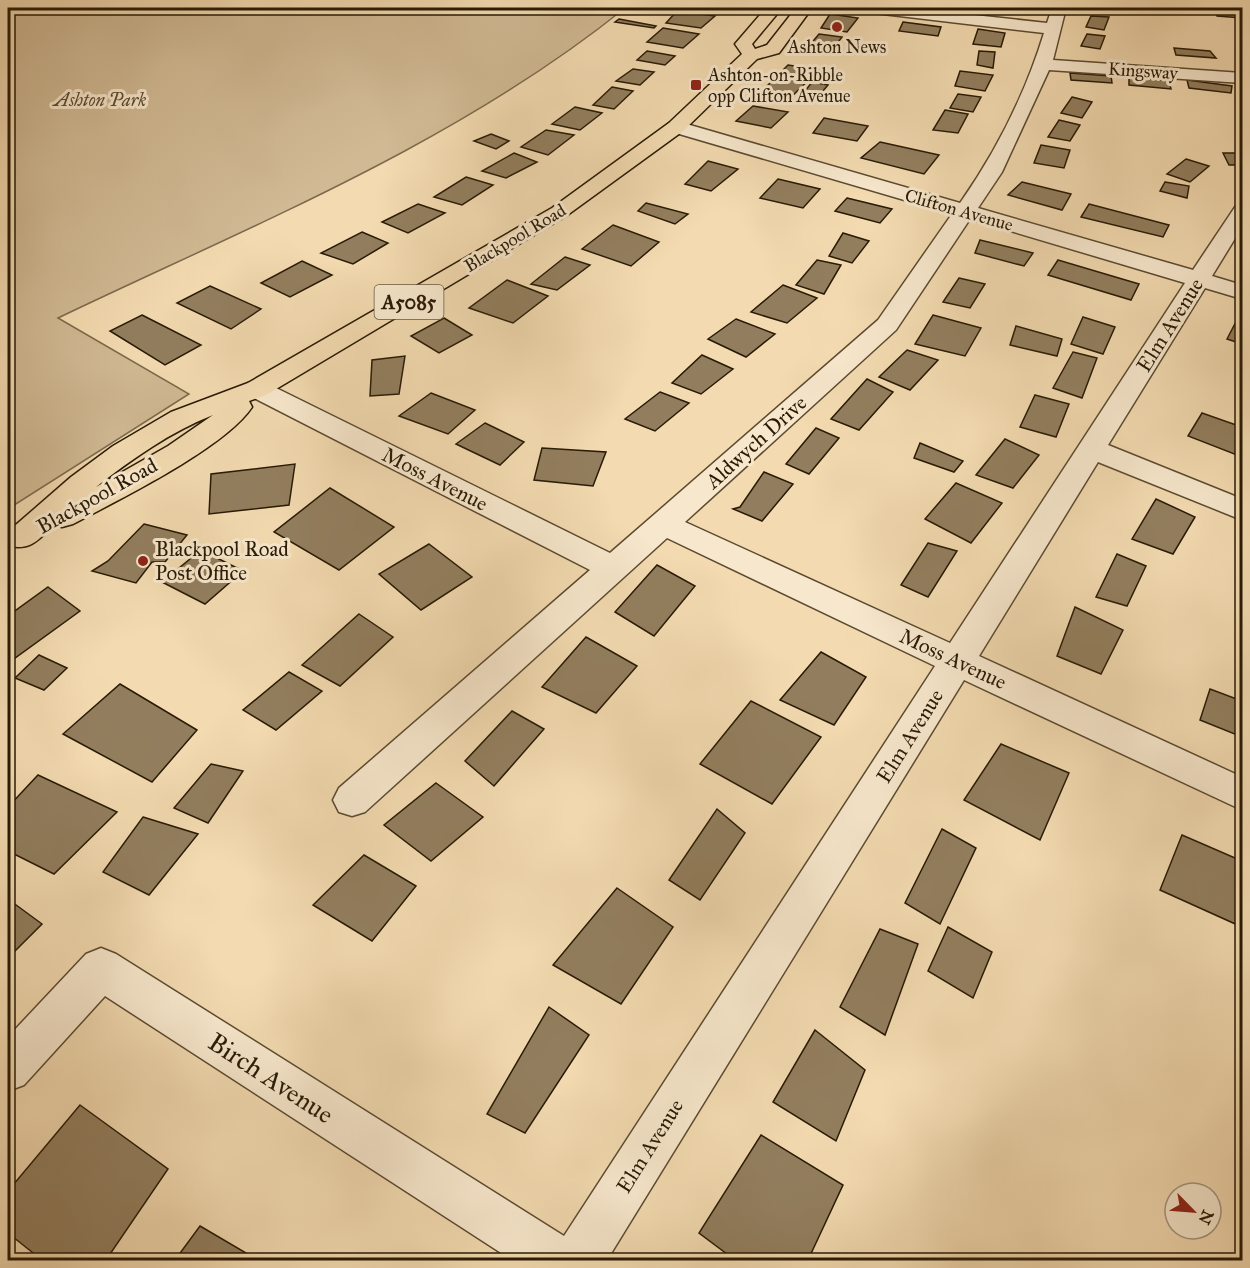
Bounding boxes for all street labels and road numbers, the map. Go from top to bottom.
street label: Kingsway [1107,58,1179,85]
street label: Clifton Avenue [902,184,1016,236]
street label: Blackpool Road [460,199,570,277]
street label: Elm Avenue [1131,273,1209,377]
road number: A5085 [374,285,444,319]
street label: Aldwych Drive [699,390,812,495]
street label: Moss Avenue [378,441,492,517]
street label: Blackpool Road [32,452,162,540]
street label: Moss Avenue [895,623,1011,695]
street label: Elm Avenue [871,684,949,788]
street label: Birch Avenue [202,1026,340,1130]
street label: Elm Avenue [611,1094,689,1198]

